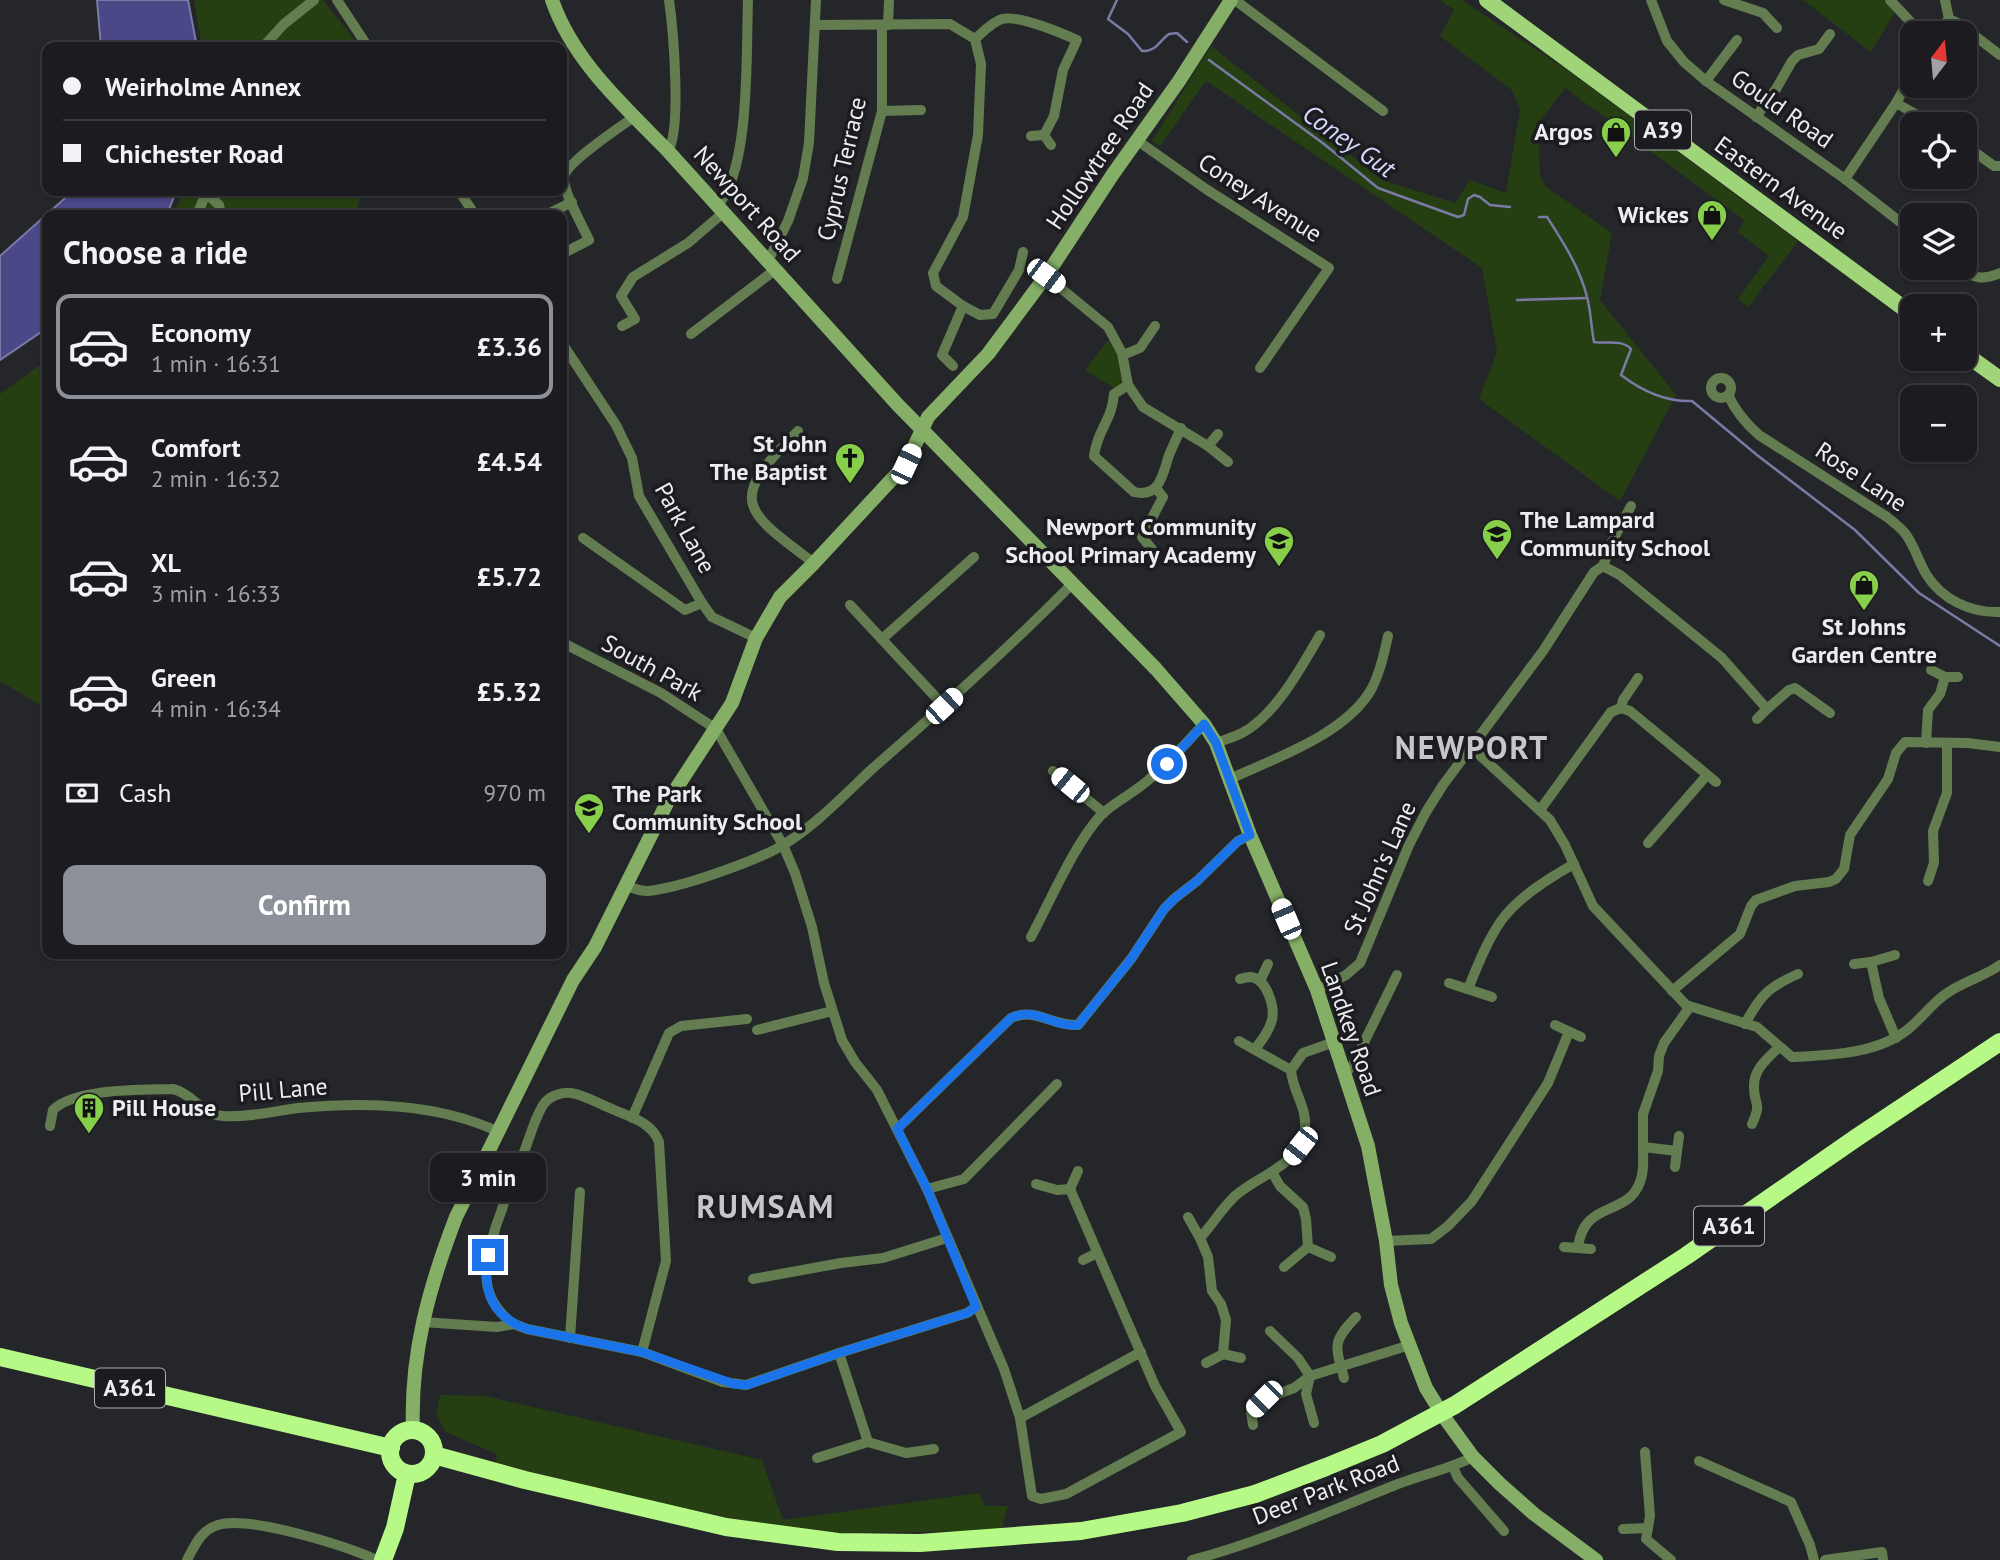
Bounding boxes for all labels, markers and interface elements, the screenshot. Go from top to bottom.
north arrow [1900,21,1978,98]
map controls [1900,21,1977,462]
street label: Gould Road [1725,62,1839,155]
text: Weirholme Annex [105,70,301,103]
street label: Hollowtree Road [1039,76,1160,235]
street label: Cyprus Terrace [810,94,873,244]
water label: Coney Gut [1296,97,1404,186]
road number: A39 [1635,111,1691,150]
button: locate [1900,112,1977,189]
shop icon: Argos [1599,115,1633,159]
place label: Argos [1534,116,1593,147]
street label: Eastern Avenue [1709,129,1854,246]
text: Chichester Road [105,137,283,170]
street label: Newport Road [687,139,808,268]
street label: Coney Avenue [1193,146,1328,249]
shop icon: Wickes [1695,198,1729,242]
place label: Wickes [1618,199,1689,230]
button: layers [1900,203,1977,280]
text: Choose a ride [63,231,248,273]
car [1023,255,1070,297]
button: + [1900,294,1977,371]
icon: car [67,315,130,378]
text: Economy [151,316,251,349]
text: £3.36 [477,330,542,363]
text: 1 min · 16:31 [151,349,281,378]
button: − [1900,385,1977,462]
place label: St John The Baptist [710,428,828,487]
icon: car [67,430,130,493]
text: Comfort [151,431,241,464]
street label: Rose Lane [1810,435,1913,518]
church icon: St John The Baptist [833,441,867,485]
car [888,441,925,487]
text: £4.54 [477,445,542,478]
text: 2 min · 16:32 [151,464,281,493]
street label: Park Lane [648,477,723,579]
place label: The Lampard Community School [1520,504,1711,563]
place label: Newport Community School Primary Academy [1005,511,1257,570]
school or university icon: The Lampard Community School [1480,517,1514,561]
school or university icon: Newport Community School Primary Academy [1262,524,1296,568]
icon: car [67,545,130,608]
text: XL [151,546,181,579]
text: £5.72 [477,560,542,593]
shop icon: St Johns Garden Centre [1847,568,1881,612]
text: 3 min · 16:33 [151,579,281,608]
place label: St Johns Garden Centre [1791,611,1937,670]
street label: South Park [596,627,708,708]
icon: car [67,660,130,723]
text: Green [151,661,216,694]
text: £5.32 [477,675,542,708]
car [922,684,967,728]
text: 4 min · 16:34 [151,694,281,723]
district label: NEWPORT [1395,726,1549,768]
route start [1151,748,1183,780]
car [1048,764,1093,806]
icon: cash [63,774,101,812]
text: Cash [119,776,171,809]
text: 970 m [484,778,546,807]
place label: The Park Community School [612,778,803,837]
school or university icon: The Park Community School [572,791,606,835]
street label: St John's Lane [1336,796,1423,939]
button: Confirm [63,865,546,945]
car [1269,896,1304,942]
street label: Landkey Road [1314,957,1389,1100]
street label: Pill Lane [237,1070,329,1109]
building icon: Pill House [72,1091,106,1135]
place label: Pill House [112,1092,216,1123]
car [1279,1123,1322,1169]
callout: 3 min [430,1154,546,1202]
text: 3 min [460,1163,516,1192]
district label: RUMSAM [697,1185,835,1227]
road number: A361 [1694,1206,1764,1246]
route end [472,1239,504,1271]
road number: A361 [95,1368,165,1408]
car [1242,1377,1287,1421]
street label: Deer Park Road [1248,1447,1404,1532]

